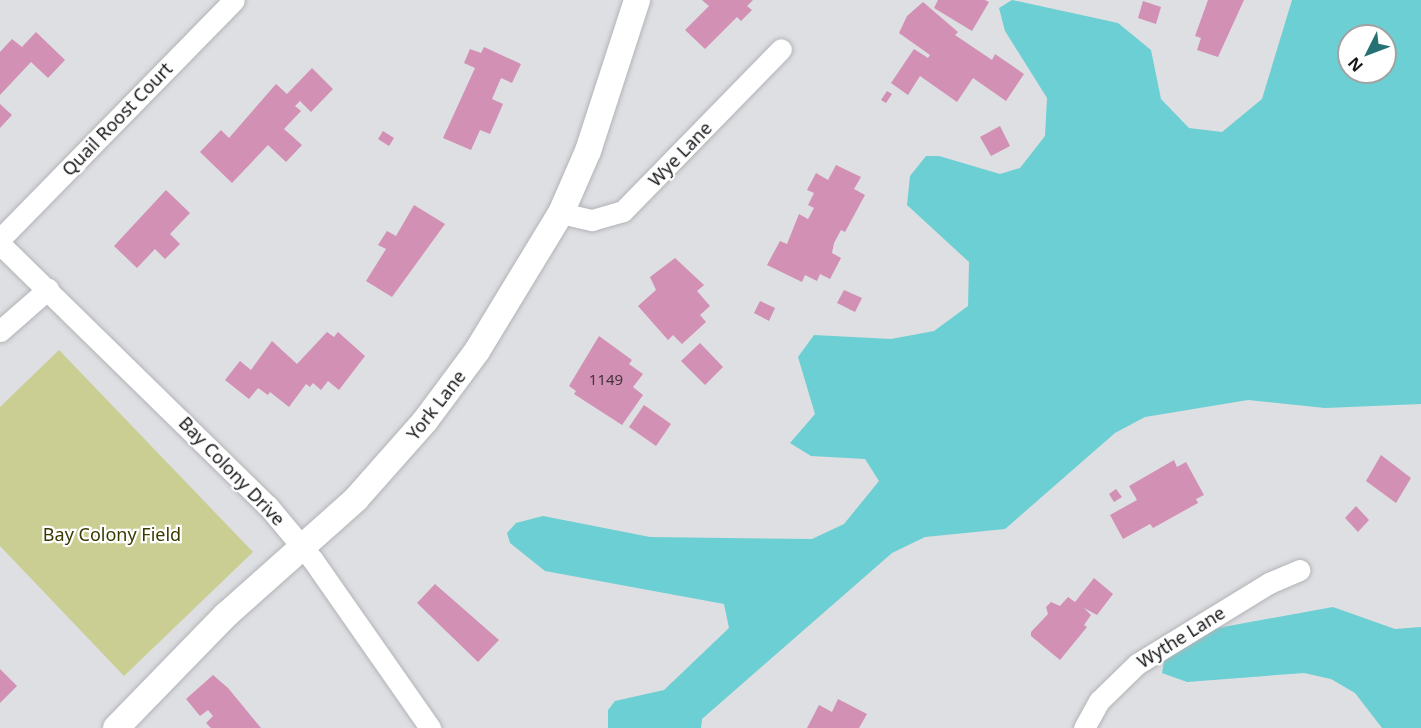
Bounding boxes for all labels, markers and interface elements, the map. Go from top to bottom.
north arrow [1337,24,1397,84]
text: N [1343,53,1368,77]
street label: Quail Roost Court [57,58,177,180]
street label: Wye Lane [644,117,716,191]
street label: York Lane [402,366,470,444]
house number: 1149 [589,371,623,389]
street label: Bay Colony Drive [175,412,289,530]
park label: Bay Colony Field [43,523,181,545]
street label: Wythe Lane [1133,602,1229,672]

